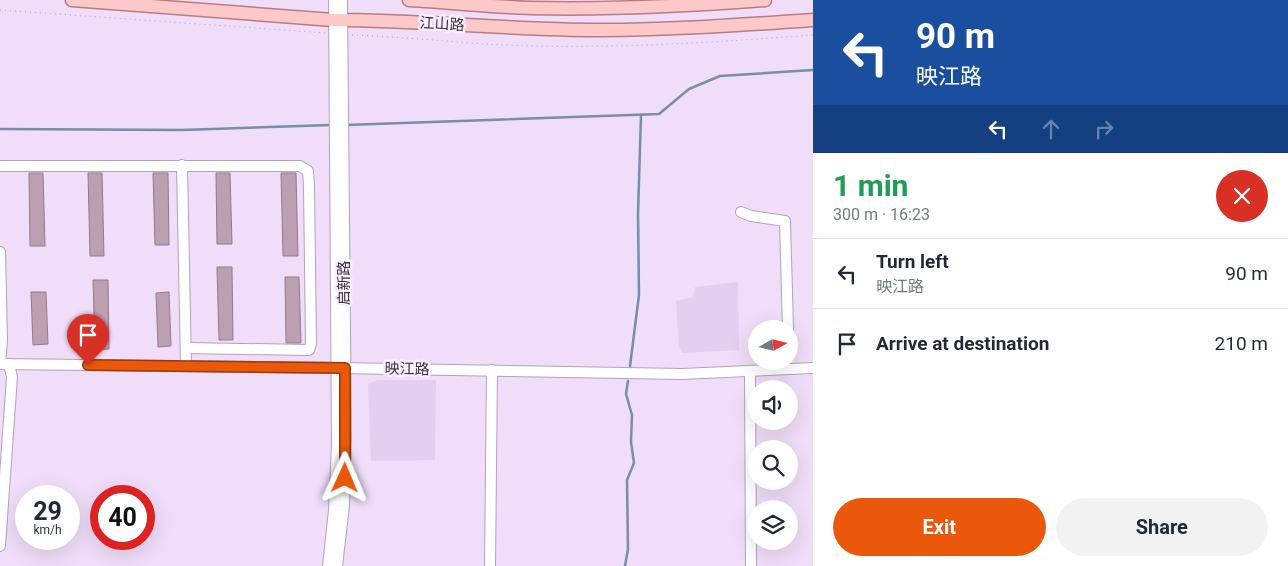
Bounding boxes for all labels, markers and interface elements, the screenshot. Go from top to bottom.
street label: 江山路 [419,14,465,34]
text: 90 m [916,16,995,57]
icon: left [833,20,898,85]
text: 映江路 [916,64,982,89]
icon: left [984,115,1012,143]
icon: ahead [1037,115,1065,143]
icon: right [1090,115,1118,143]
text: 1 min [833,168,908,203]
button: close [1216,170,1268,222]
text: 300 m · 16:23 [833,205,930,224]
text: Turn left [876,250,949,273]
street label: 启新路 [335,260,353,306]
icon: left [833,260,861,288]
text: 90 m [1225,262,1268,285]
text: 映江路 [876,277,924,296]
pin [67,314,109,365]
north arrow [748,320,798,370]
map controls [748,320,798,550]
icon: arrive [74,321,102,349]
icon: arrive [833,330,861,358]
text: Arrive at destination [876,332,1049,355]
text: 210 m [1215,332,1268,355]
street label: 映江路 [384,360,430,378]
button: sound [748,380,798,430]
button: search [748,440,798,490]
position arrow [318,451,370,503]
speed limit sign: 40 [90,485,155,550]
text: 29 [33,497,62,526]
button: Exit [833,498,1046,556]
button: Share [1056,498,1268,556]
button: layers [748,500,798,550]
text: km/h [33,523,62,537]

